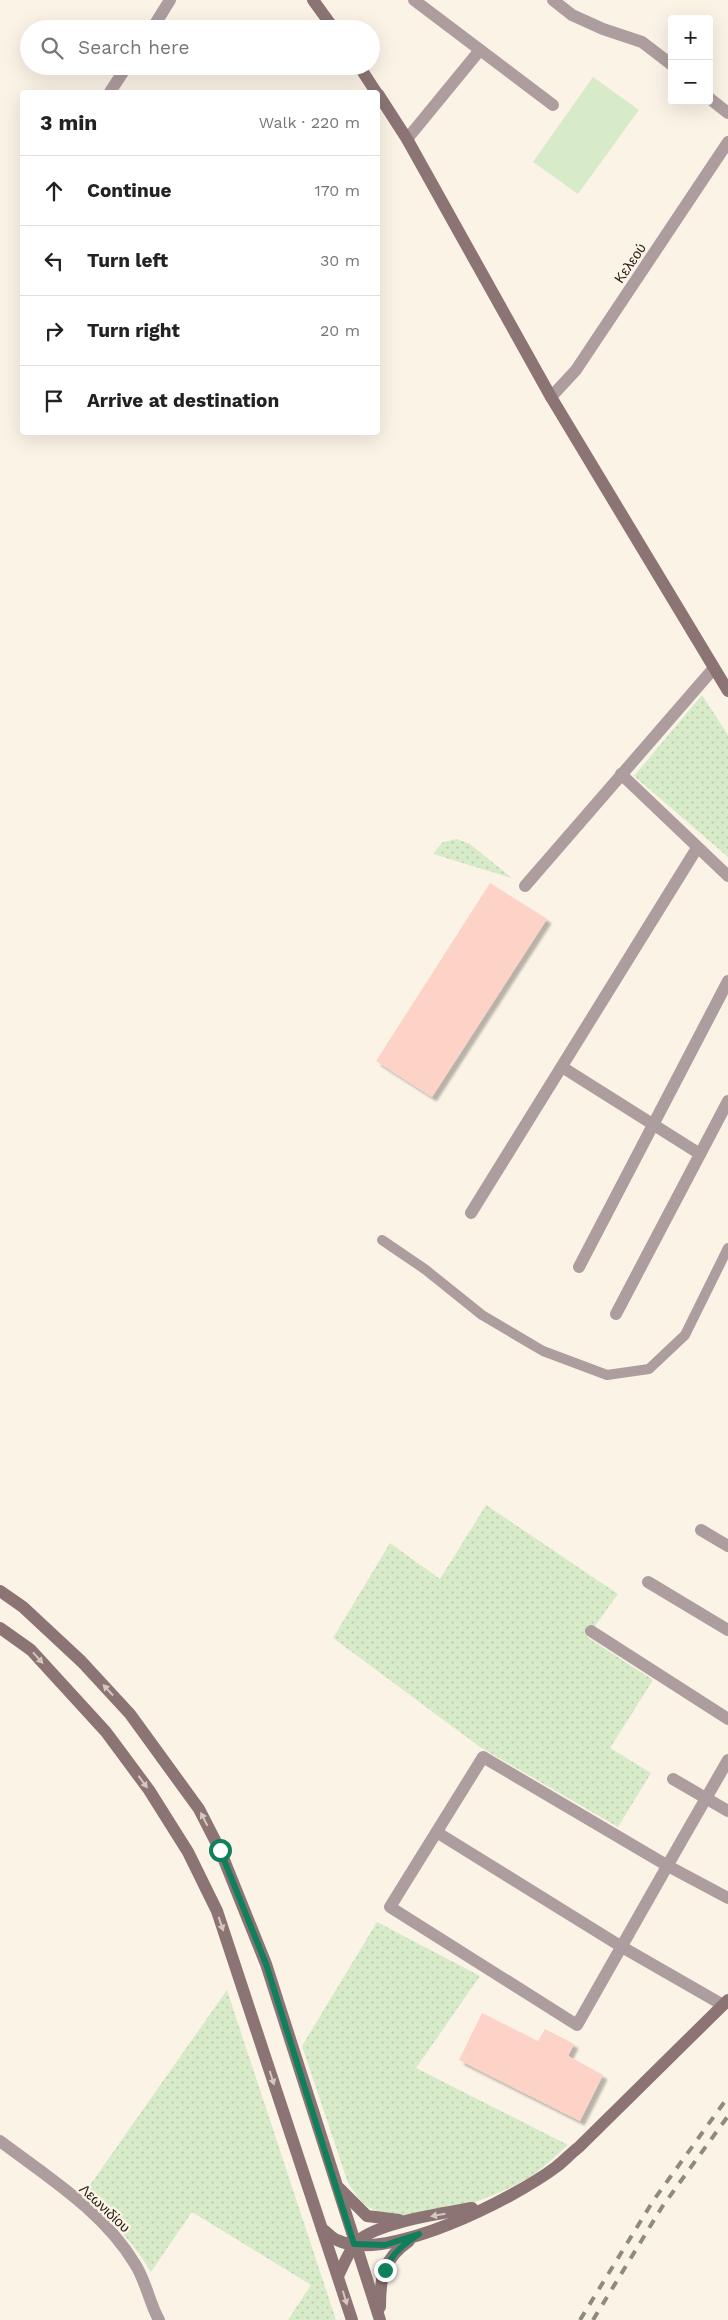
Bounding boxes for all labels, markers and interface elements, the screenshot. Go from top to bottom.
map controls [668,15,713,105]
button: + [668,15,713,60]
search box [20,20,380,75]
icon: search [38,34,66,62]
text: Search here [78,36,189,59]
button: − [668,60,713,105]
text: 3 min [40,110,97,135]
text: Walk · 220 m [259,113,360,132]
icon: ahead [40,177,68,205]
text: Continue [87,179,171,202]
text: 170 m [314,181,360,200]
street label: Κελεού [611,240,649,286]
icon: left [40,247,68,275]
text: Turn left [87,249,168,272]
text: 30 m [320,251,360,270]
icon: right [40,317,68,345]
text: Turn right [87,319,180,342]
text: 20 m [320,321,360,340]
icon: arrive [40,387,68,415]
text: Arrive at destination [87,389,279,412]
one-way arrow [32,1652,44,1664]
one-way arrow [102,1684,114,1696]
one-way arrow [138,1775,148,1789]
one-way arrow [200,1812,209,1827]
route start [209,1839,232,1862]
one-way arrow [218,1916,225,1931]
one-way arrow [268,2071,276,2086]
street label: Λεωνιδίου [77,2181,133,2235]
one-way arrow [430,2211,446,2219]
route end [374,2259,397,2282]
one-way arrow [341,2291,349,2306]

